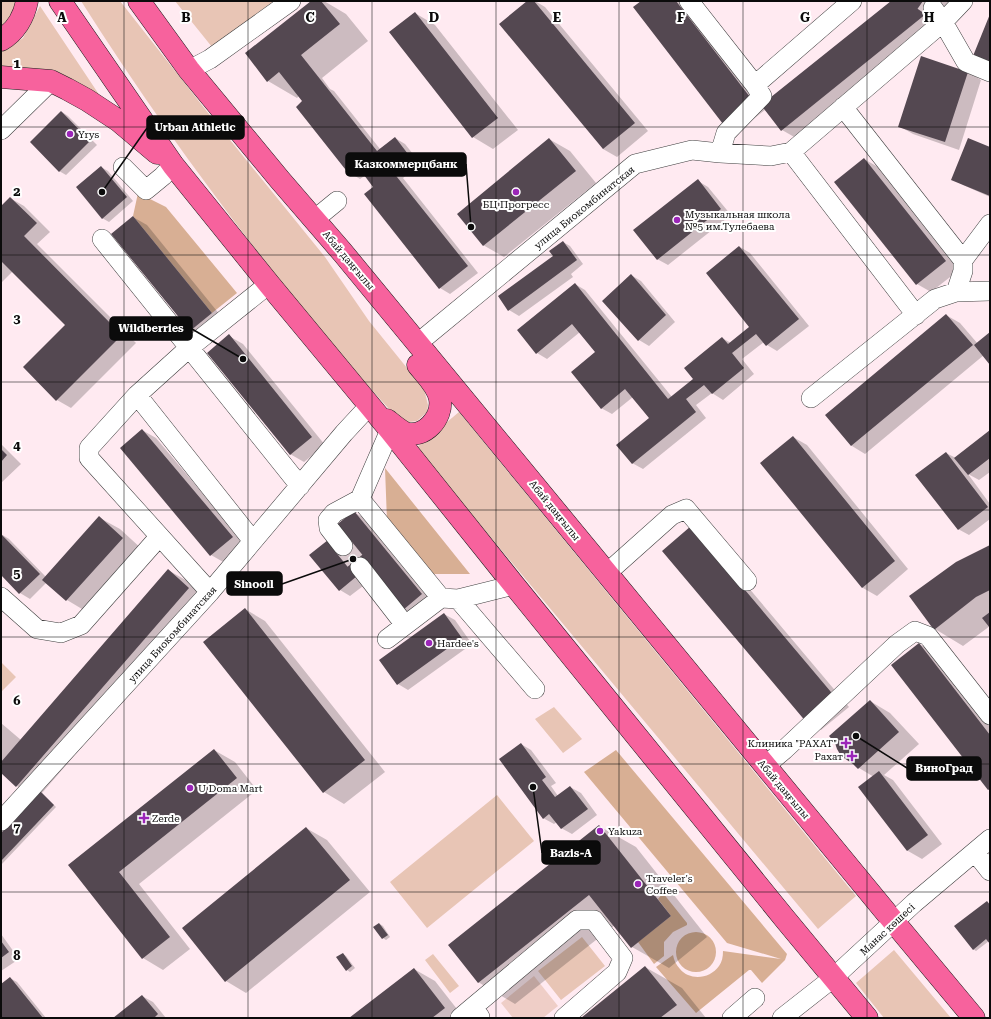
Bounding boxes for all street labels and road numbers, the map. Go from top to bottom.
street label: улица Биокомбинатская [532,163,637,251]
street label: Абай даңғылы [321,228,377,292]
street label: Абай даңғылы [527,478,582,543]
street label: улица Биокомбинатская [126,584,219,685]
street label: Абай даңғылы [756,757,812,821]
street label: Манас көшесі [858,901,917,957]

